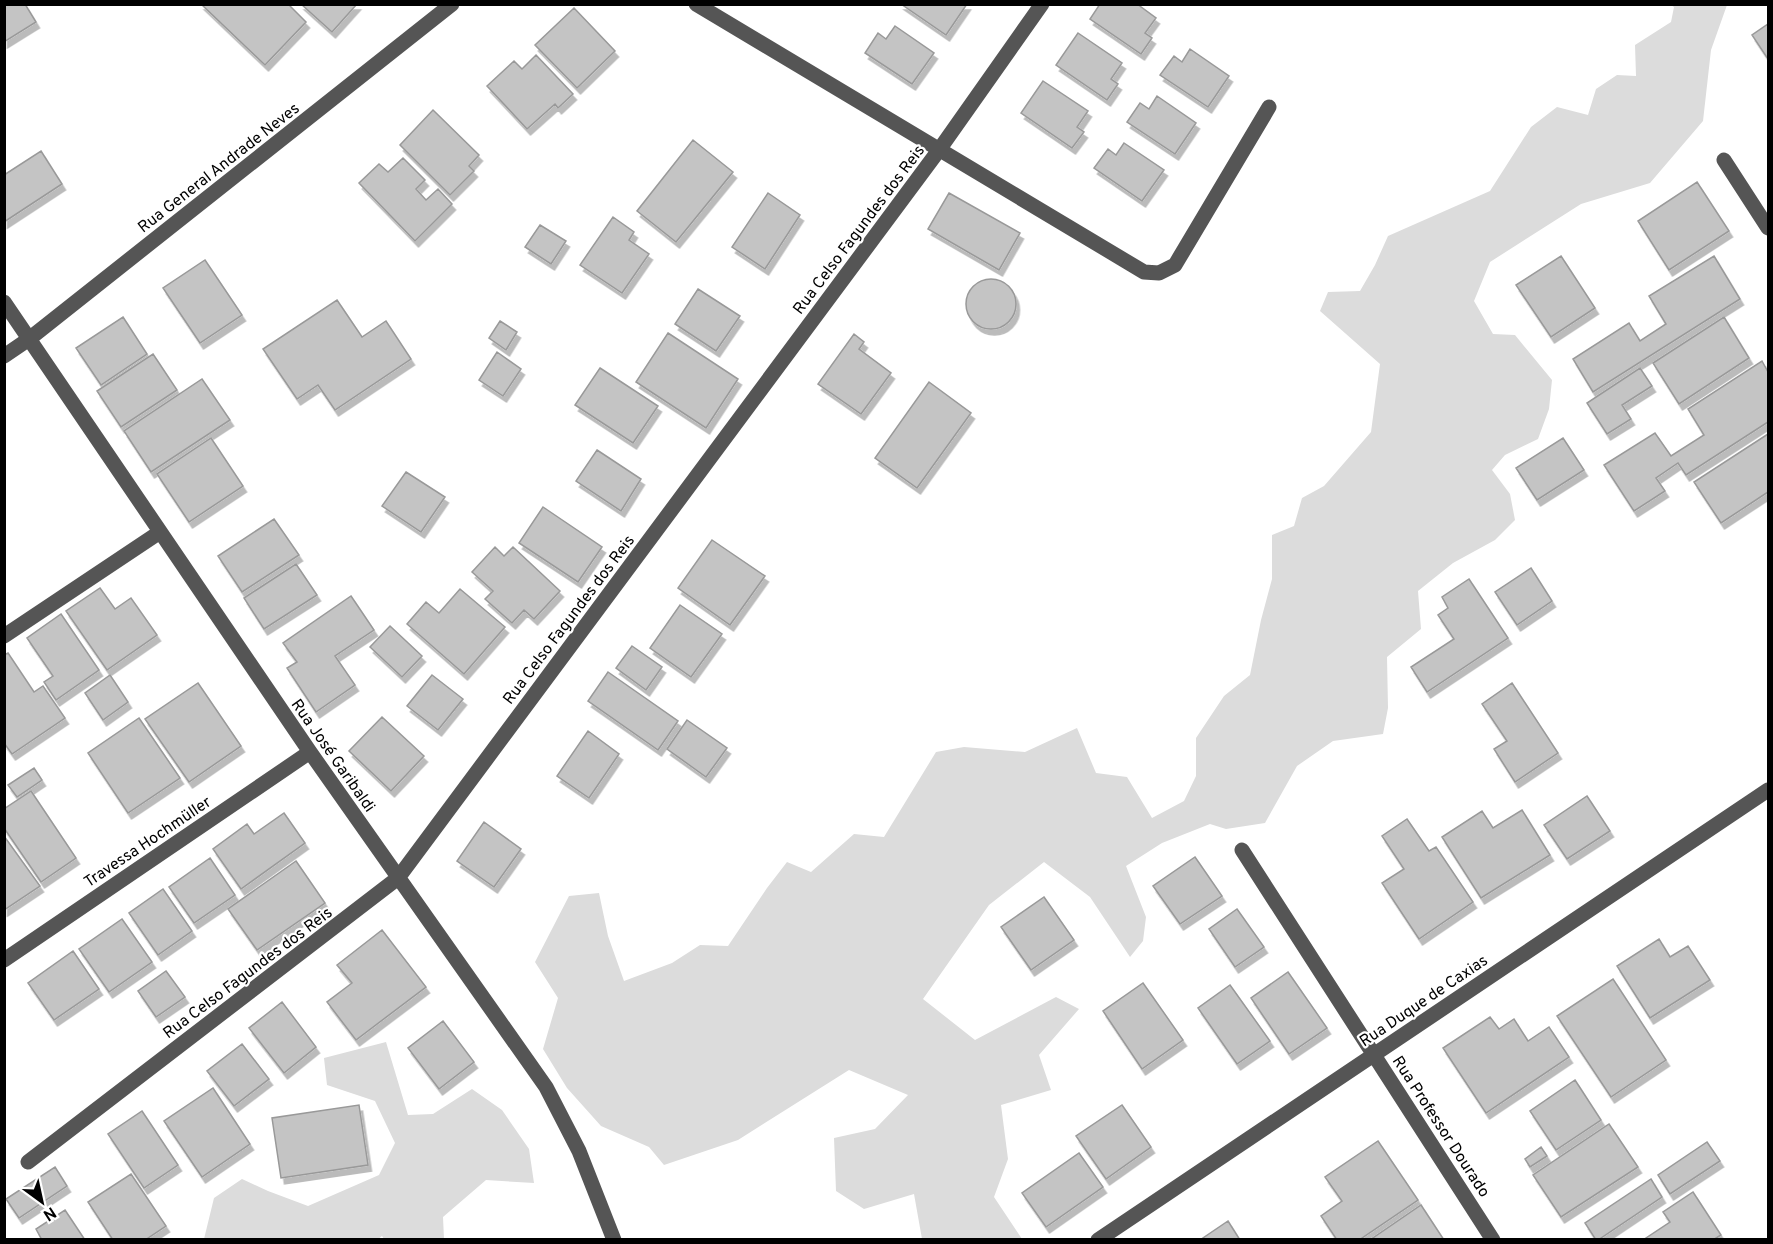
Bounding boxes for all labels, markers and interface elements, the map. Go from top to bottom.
street label: Rua General Andrade Neves [134,99,304,238]
street label: Rua Celso Fagundes dos Reis [789,142,930,319]
street label: Rua Celso Fagundes dos Reis [499,532,640,709]
street label: Rua José Garibaldi [286,696,379,817]
street label: Travessa Hochmüller [81,793,216,893]
street label: Rua Celso Fagundes dos Reis [160,903,337,1044]
street label: Rua Duque de Caxias [1356,951,1492,1052]
street label: Rua Professor Dourado [1387,1053,1494,1202]
north arrow [12,1172,72,1232]
text: N [39,1201,59,1224]

